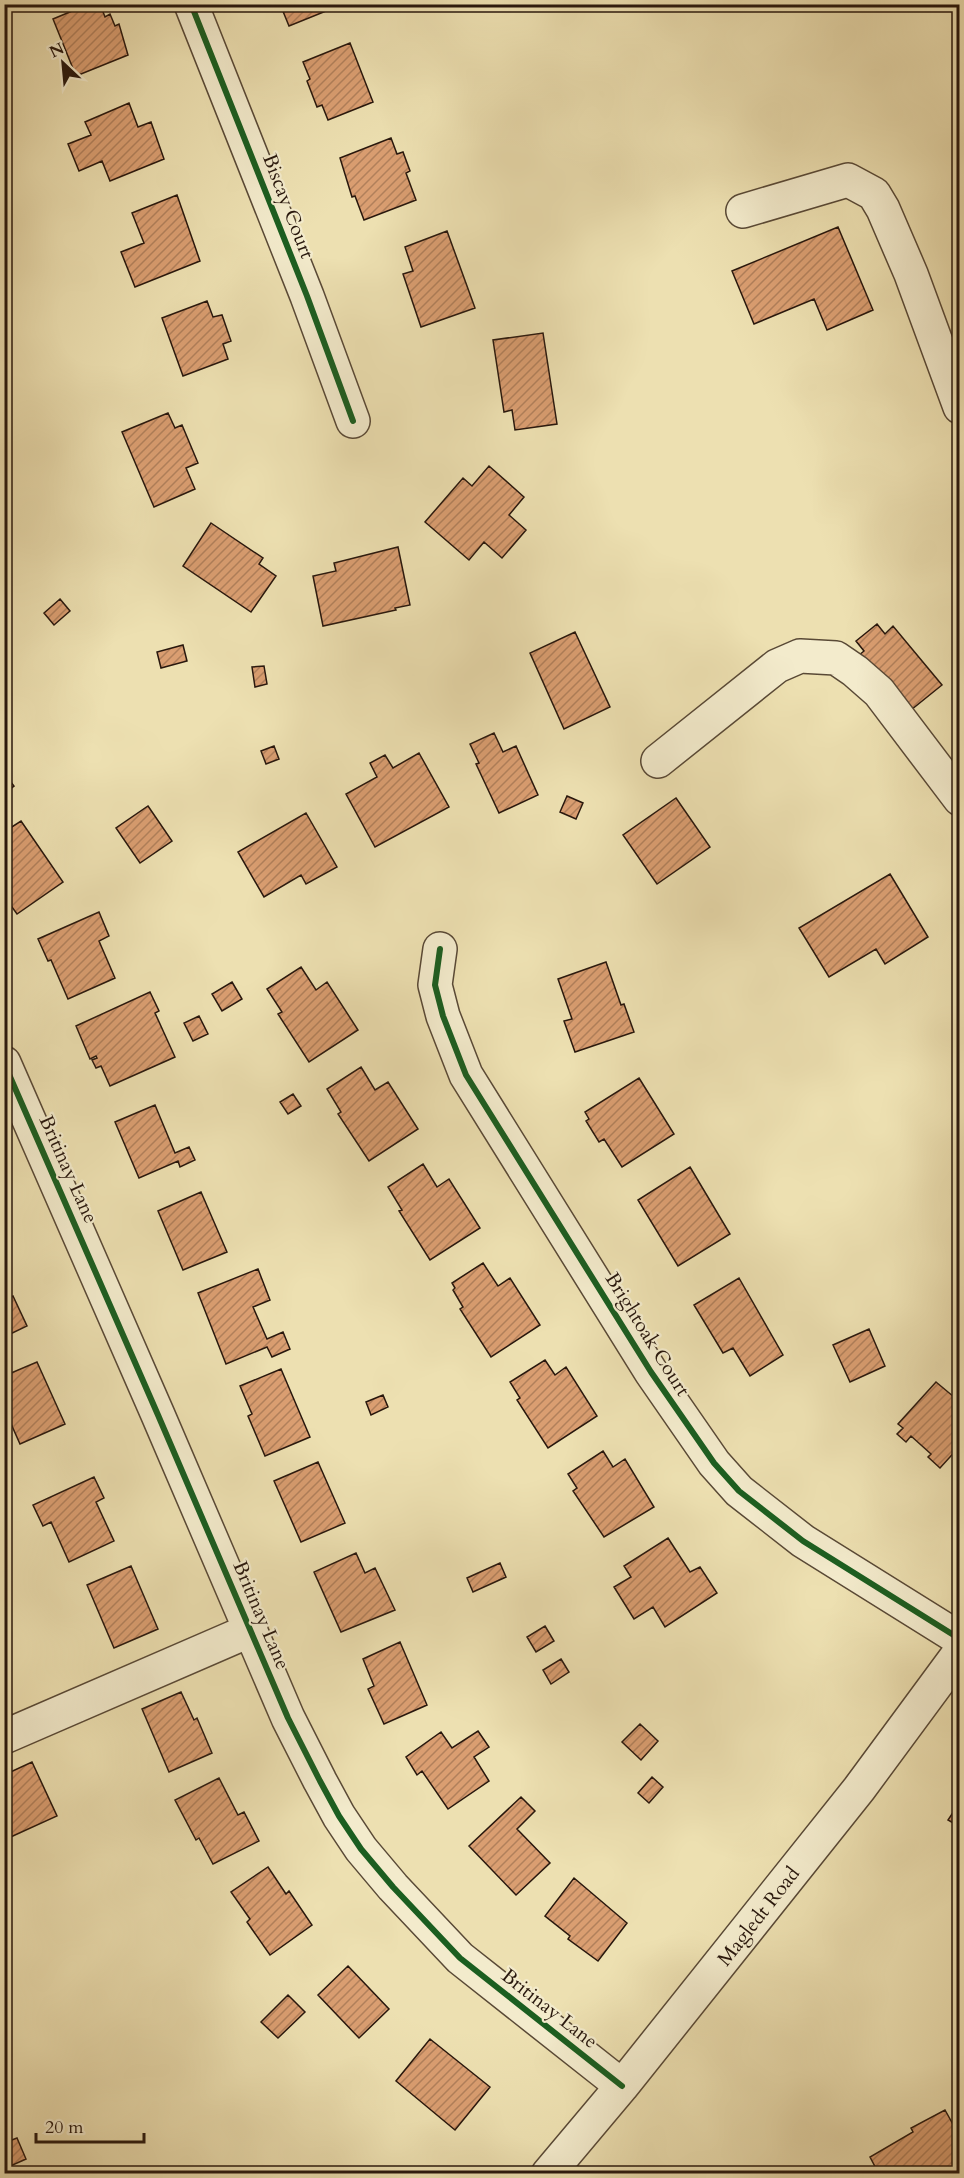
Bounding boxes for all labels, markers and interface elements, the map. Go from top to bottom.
north arrow [33,33,93,93]
text: N [46,37,68,63]
street label: Biscay Court [256,150,321,263]
street label: Britinay Lane [33,1111,104,1228]
street label: Brightoak Court [599,1267,697,1402]
street label: Britinay Lane [227,1557,297,1674]
street label: Magledt Road [711,1861,806,1972]
street label: Britinay Lane [496,1962,604,2055]
scale bar [36,2106,144,2144]
text: 20 m [45,2115,84,2140]

